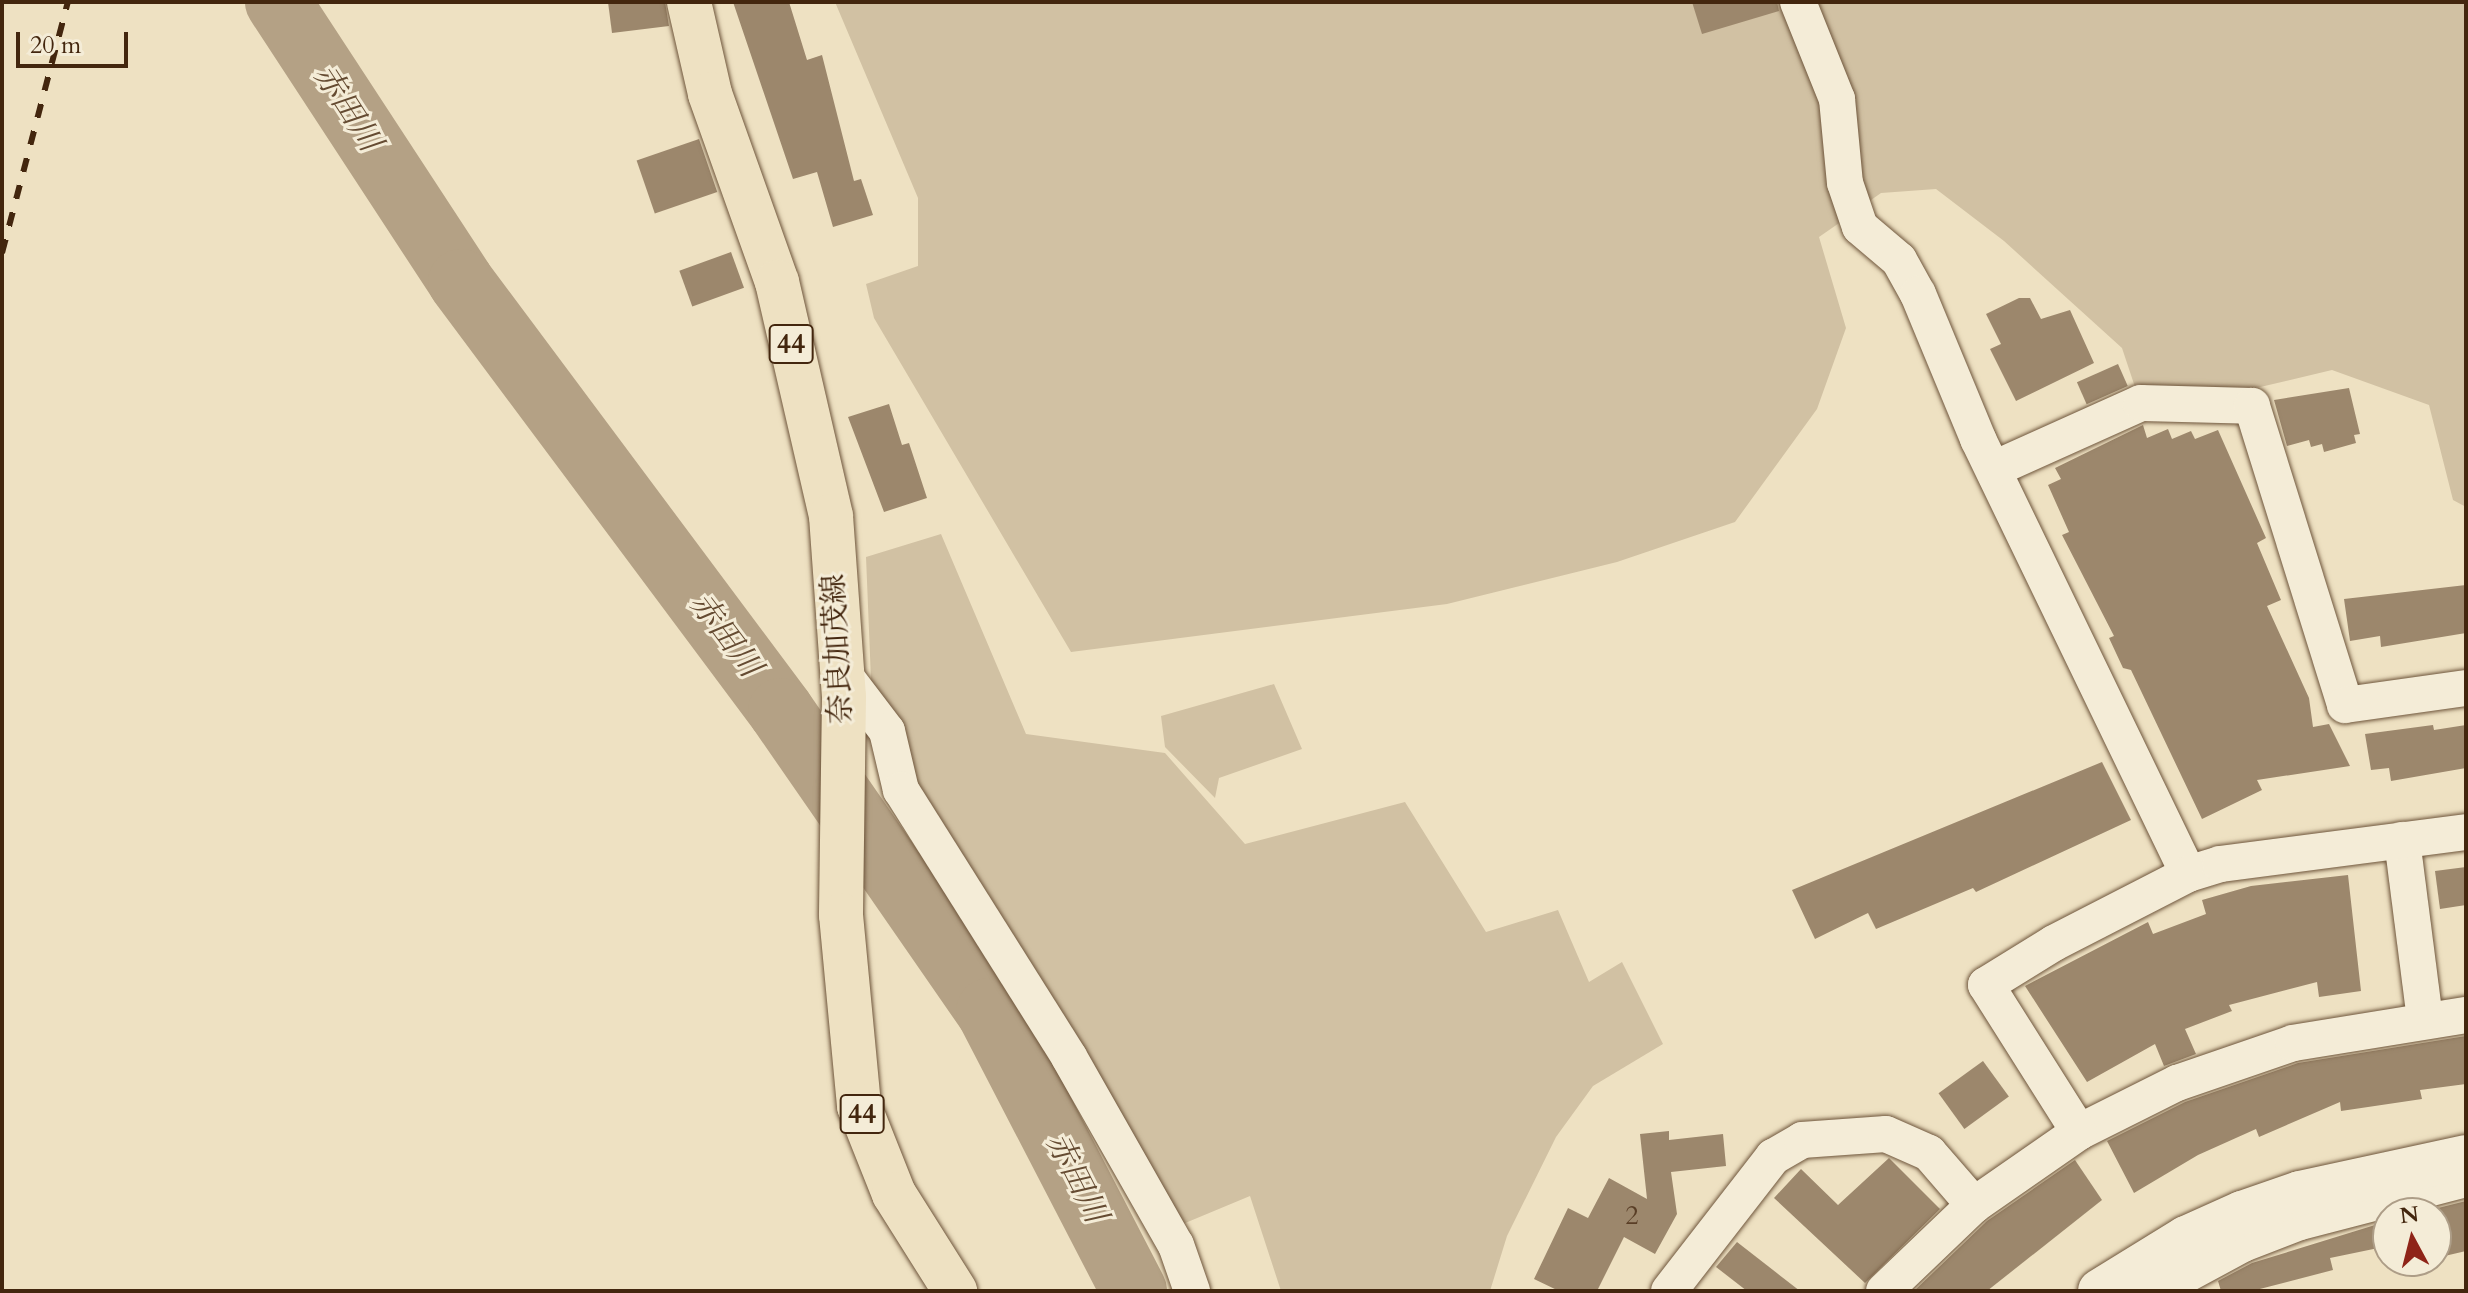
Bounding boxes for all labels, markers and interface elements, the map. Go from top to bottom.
scale bar [20,16,132,66]
text: 20 m [30,29,81,62]
water label: 赤田川 [305,57,389,159]
road number: 44 [767,320,815,368]
street label: 奈良加茂線 [816,573,860,725]
water label: 赤田川 [681,585,769,685]
road number: 44 [838,1090,886,1138]
water label: 赤田川 [1037,1127,1115,1229]
north arrow [2372,1197,2452,1277]
text: N [2398,1199,2421,1231]
house number: 2 [1625,1200,1639,1232]

